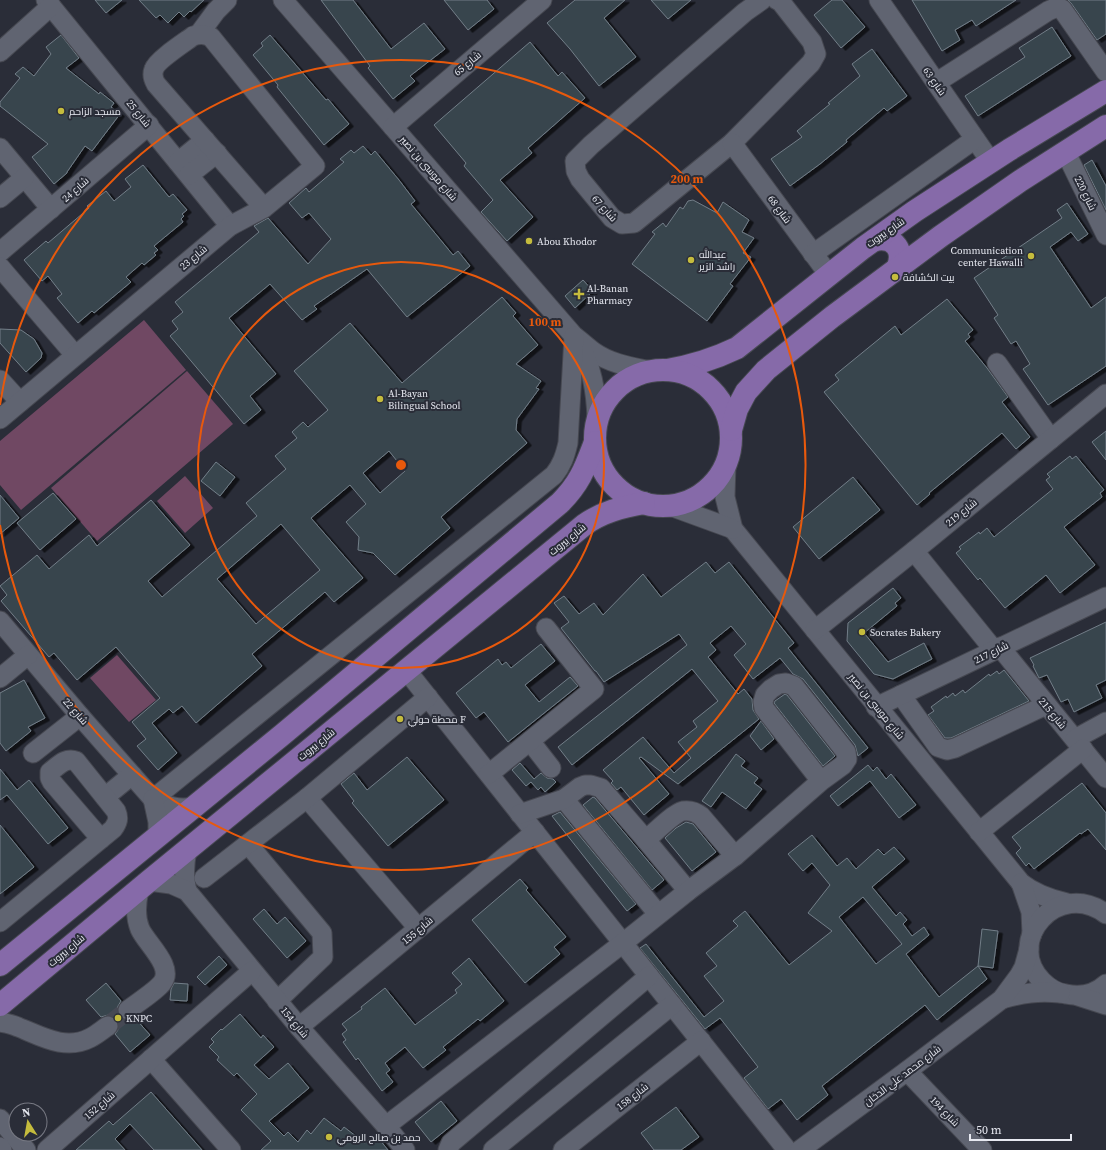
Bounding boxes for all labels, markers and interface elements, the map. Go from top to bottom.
street label: شارع 65 [451,48,484,79]
street label: شارع 63 [920,65,949,98]
street label: شارع 25 [124,97,154,130]
place label: مسجد الزاحم [69,105,121,119]
marker: مسجد الزاحم [56,106,66,116]
street label: شارع موسى بن نصير [396,133,460,203]
text: 200 m [671,171,704,187]
street label: شارع 24 [59,174,92,205]
street label: شارع 220 [1072,174,1099,213]
street label: شارع 67 [589,192,620,224]
street label: شارع 68 [765,193,794,226]
street label: شارع بيروت [864,215,907,250]
place label: Abou Khodor [537,235,597,248]
marker: Abou Khodor [524,236,534,246]
street label: شارع 23 [177,242,210,273]
place label: Communication center Hawalli [951,244,1023,269]
place label: عبدالله راشد الزير [698,247,735,273]
marker: Communication center Hawalli [1026,251,1036,261]
marker: عبدالله راشد الزير [686,255,696,265]
place label: بيت الكشافة [903,271,955,284]
marker: بيت الكشافة [890,272,900,282]
place label: Al-Banan Pharmacy [587,282,633,307]
marker: Al-Banan Pharmacy [574,289,584,299]
text: 100 m [529,314,562,330]
place label: Al-Bayan Bilingual School [388,387,460,412]
marker: Al-Bayan Bilingual School [375,394,385,404]
centre of rings [394,458,408,472]
street label: شارع 219 [943,496,980,529]
street label: شارع بيروت [546,521,588,558]
place label: Socrates Bakery [870,626,942,639]
marker: Socrates Bakery [857,627,867,637]
street label: شارع 217 [972,639,1011,666]
street label: شارع موسى بن نصير [845,670,907,742]
street label: شارع 22 [60,695,91,728]
street label: شارع 215 [1036,695,1069,732]
place label: محطة حولي F [408,713,466,727]
marker: محطة حولي F [395,714,405,724]
street label: شارع بيروت [295,726,337,763]
street label: شارع 155 [399,914,436,947]
street label: شارع بيروت [45,931,87,969]
street label: شارع 154 [278,1004,311,1041]
place label: KNPC [126,1012,152,1025]
marker: KNPC [113,1013,123,1023]
street label: شارع محمد علي الدخان [861,1042,944,1109]
street label: شارع 158 [614,1080,651,1113]
street label: شارع 152 [81,1088,117,1122]
street label: شارع 194 [927,1094,962,1129]
north arrow [8,1102,48,1142]
text: N [21,1105,32,1121]
scale bar [970,1116,1071,1142]
text: 50 m [976,1122,1002,1138]
place label: حمد بن صالح الرومي [337,1131,421,1145]
marker: حمد بن صالح الرومي [324,1132,334,1142]

